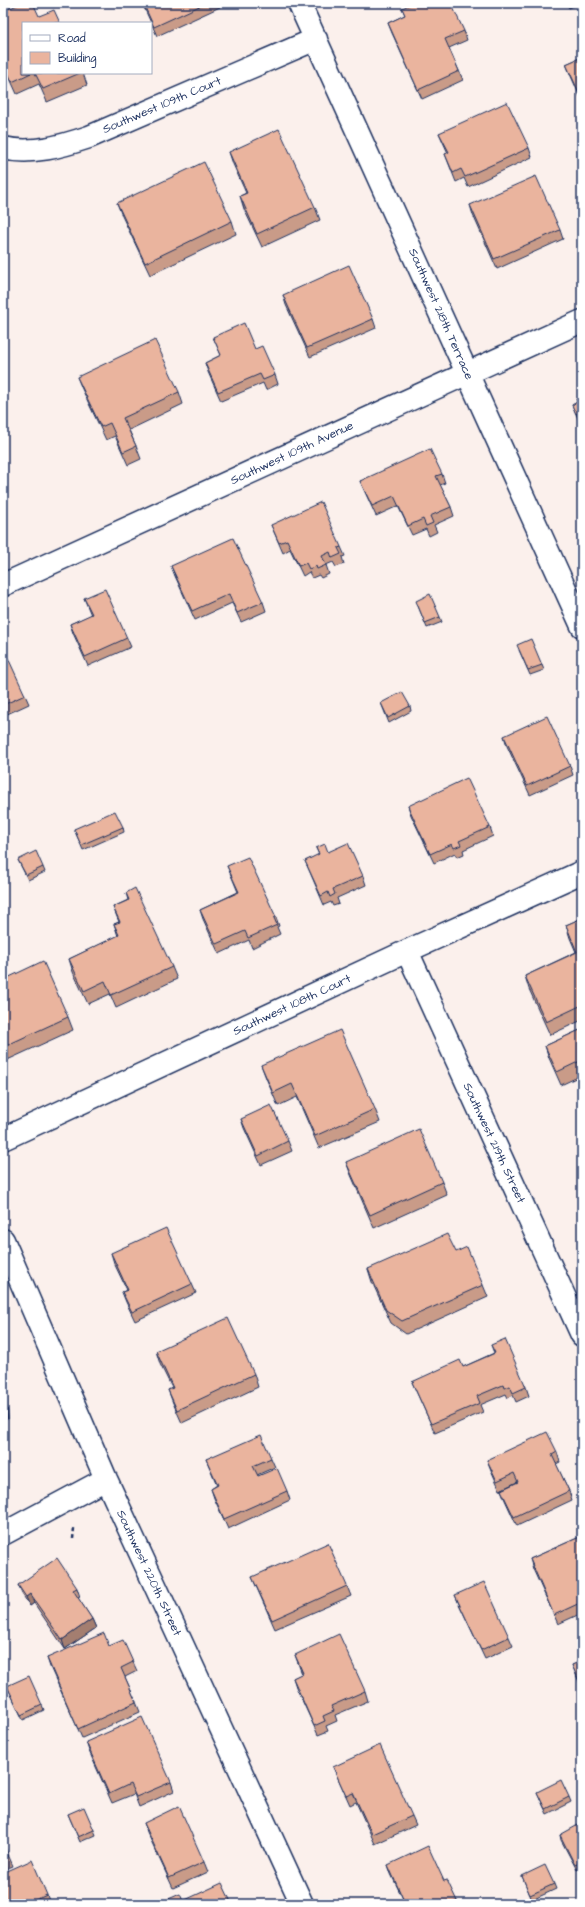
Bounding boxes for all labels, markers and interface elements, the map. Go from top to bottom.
legend [22,22,152,74]
text: Road [58,30,86,47]
text: Building [58,50,96,68]
street label: Southwest 109th Court [100,72,224,138]
street label: Southwest 218th Terrace [404,245,478,383]
street label: Southwest 109th Avenue [228,417,357,489]
street label: Southwest 108th Court [230,970,354,1040]
street label: Southwest 219th Street [459,1080,529,1206]
street label: Southwest 220th Street [112,1507,186,1639]

